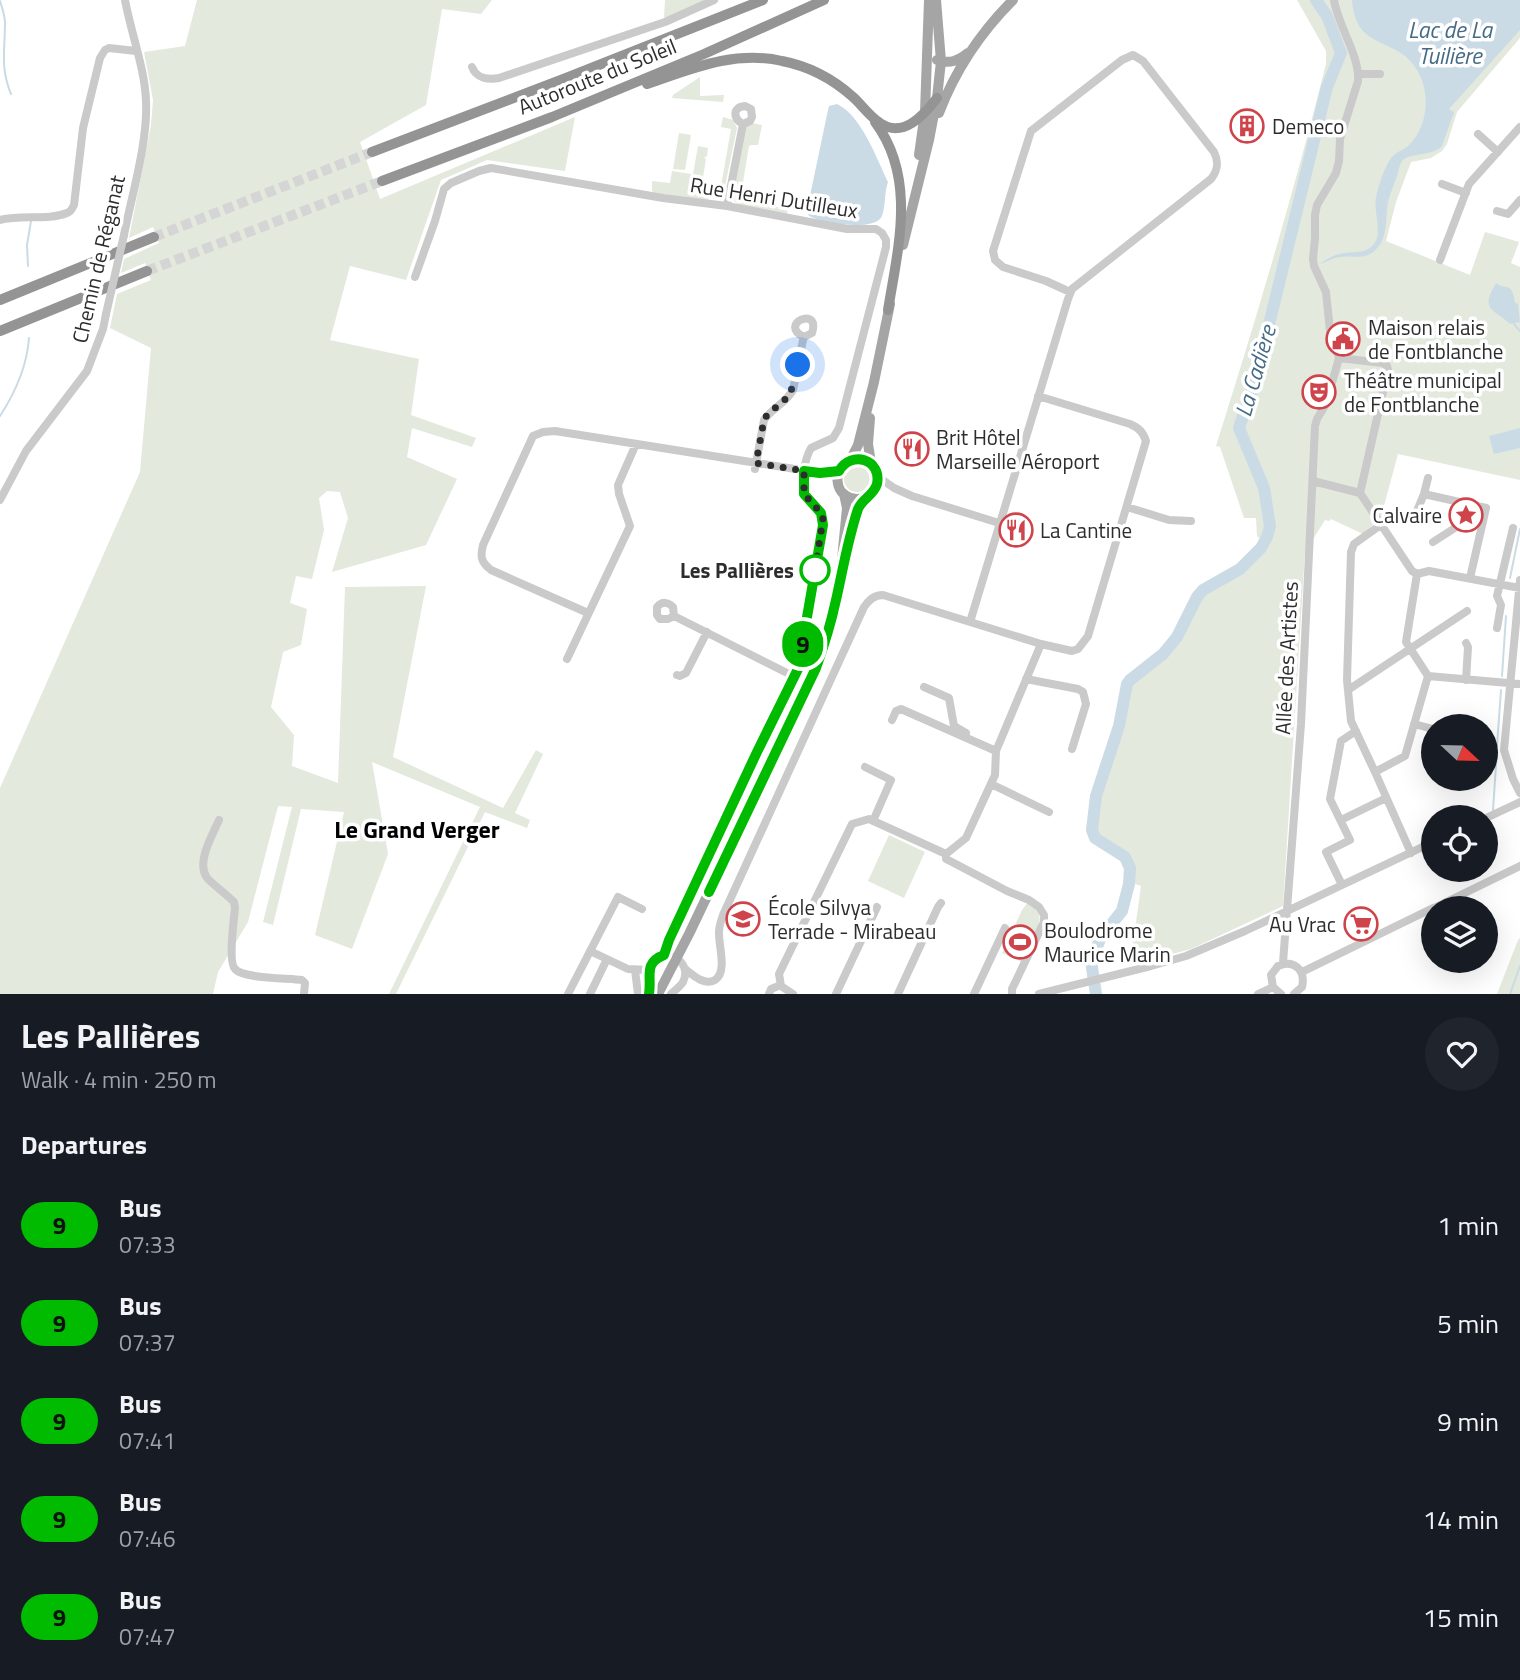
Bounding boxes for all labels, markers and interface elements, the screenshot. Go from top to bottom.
water label: Lac de La Tuilière [1408,12,1494,73]
street label: Autoroute du Soleil [513,30,681,122]
building icon: Demeco [1228,107,1266,145]
place label: Demeco [1272,110,1344,142]
street label: Rue Henri Dutilleux [688,168,861,226]
street label: Chemin de Réganat [63,171,133,346]
place label: Maison relais de Fontblanche [1368,311,1503,367]
water label: La Cadière [1225,320,1285,421]
public building icon: Maison relais de Fontblanche [1324,320,1362,358]
your location [780,347,815,382]
place label: Théâtre municipal de Fontblanche [1344,364,1502,420]
theatre icon: Théâtre municipal de Fontblanche [1300,373,1338,411]
place label: Brit Hôtel Marseille Aéroport [936,421,1100,477]
restaurant icon: Brit Hôtel Marseille Aéroport [893,430,931,468]
place icon: Calvaire [1447,496,1485,534]
place label: Calvaire [1372,499,1442,531]
restaurant icon: La Cantine [997,511,1035,549]
place label: La Cantine [1040,514,1132,546]
place label: Les Pallières [680,554,794,586]
marker: Les Pallières [800,555,830,585]
street label: Allée des Artistes [1266,581,1306,735]
line badge: 9 [780,621,826,667]
text: 9 [796,626,810,662]
north arrow [1421,714,1498,791]
map controls [1421,714,1498,973]
button: locate [1421,805,1498,882]
district label: Le Grand Verger [334,811,500,847]
place label: École Silvya Terrade - Mirabeau [768,891,936,947]
button: layers [1421,896,1498,973]
school or university icon: École Silvya Terrade - Mirabeau [724,900,762,938]
supermarket icon: Au Vrac [1342,905,1380,943]
place label: Au Vrac [1269,908,1336,940]
place label: Boulodrome Maurice Marin [1044,914,1171,970]
sports icon: Boulodrome Maurice Marin [1001,923,1039,961]
text: Les Pallières [21,1011,200,1061]
button: heart [1425,1017,1499,1091]
text: Walk · 4 min · 250 m [21,1062,217,1097]
text: Departures [21,1125,147,1164]
text: Bus [119,1188,161,1227]
text: 1 min [1437,1206,1499,1245]
text: 9 [53,1207,66,1243]
text: 07:33 [119,1227,176,1262]
text: Bus [119,1286,161,1325]
text: 5 min [1437,1304,1499,1343]
text: 9 [53,1305,66,1341]
text: 07:37 [119,1325,176,1360]
text: Bus [119,1384,161,1423]
text: 9 min [1437,1402,1499,1441]
text: 9 [53,1403,66,1439]
text: 07:41 [119,1423,176,1458]
text: Bus [119,1482,161,1521]
text: 14 min [1423,1500,1499,1539]
text: 9 [53,1501,66,1537]
text: 07:46 [119,1521,176,1556]
text: Bus [119,1580,161,1619]
text: 15 min [1423,1598,1499,1637]
text: 9 [53,1599,66,1635]
text: 07:47 [119,1619,176,1654]

